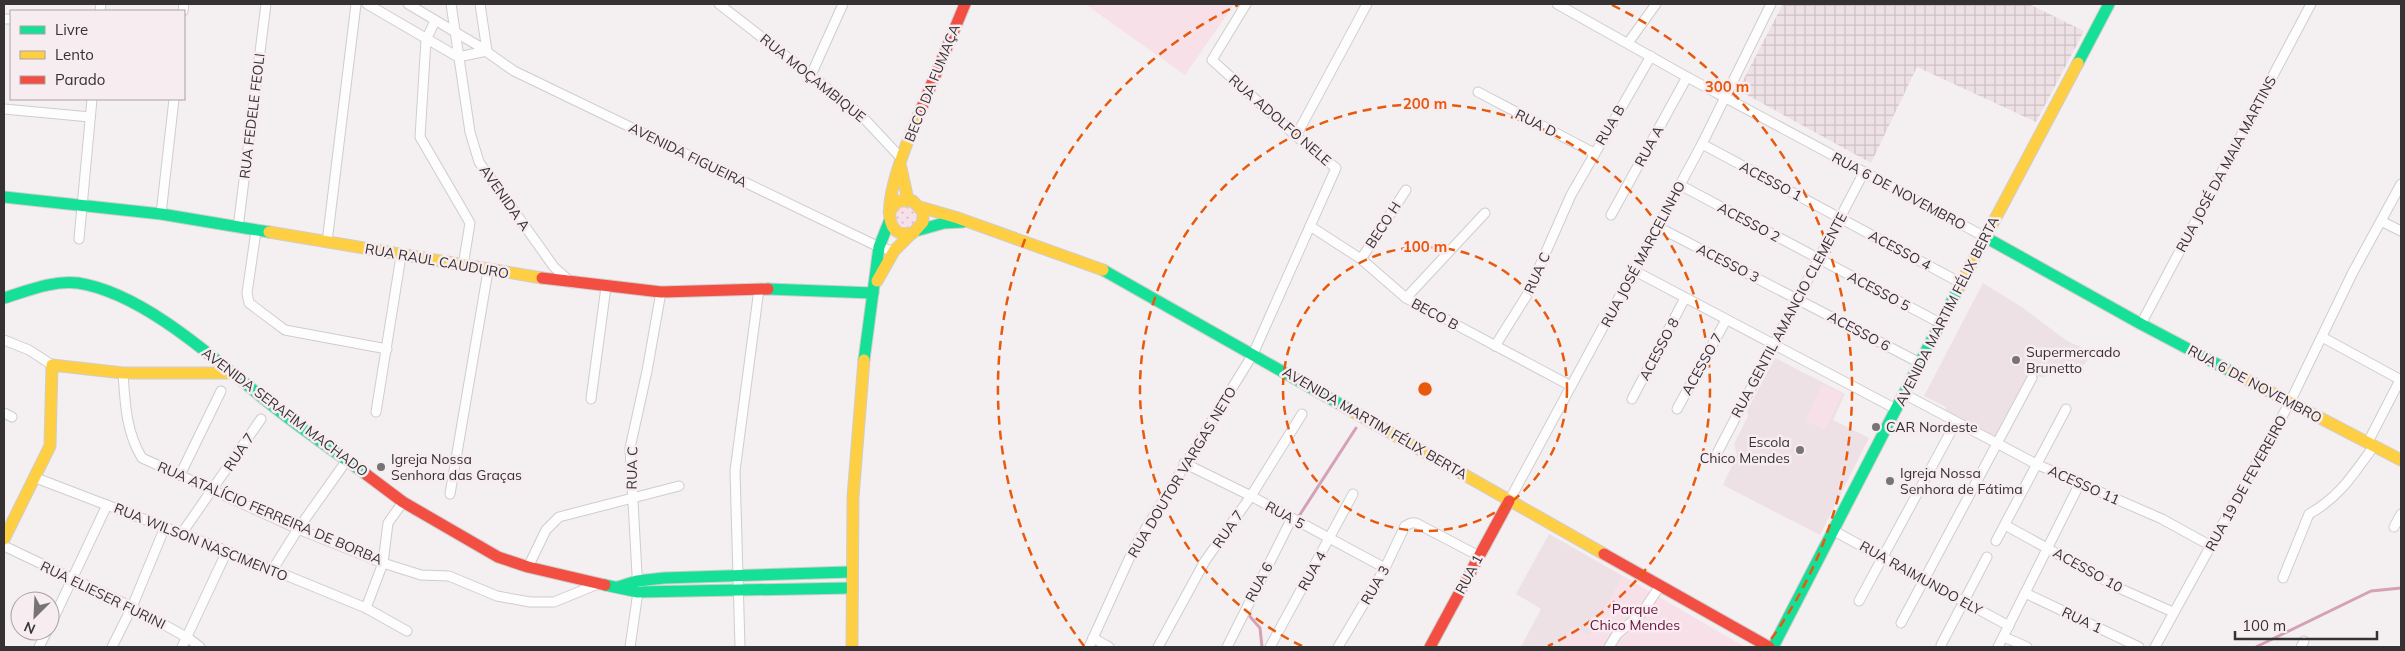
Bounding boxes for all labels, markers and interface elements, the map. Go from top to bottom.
legend [10,10,185,100]
text: Livre [55,20,88,39]
street label: BECO DA FUMAÇA [900,21,964,145]
street label: RUA MOÇAMBIQUE [757,30,869,126]
text: Lento [55,45,94,64]
street label: RUA FEDELE FEOLI [235,52,269,180]
text: Parado [55,70,105,89]
street label: RUA ADOLFO NELE [1225,71,1335,169]
street label: RUA JOSÉ DA MAIA MARTINS [2172,73,2280,255]
text: 300 m [1705,77,1749,96]
text: 200 m [1403,94,1447,113]
street label: RUA B [1591,102,1629,148]
street label: RUA D [1512,105,1560,141]
street label: AVENIDA FIGUEIRA [626,119,751,192]
street label: RUA A [1630,122,1668,170]
street label: RUA 6 DE NOVEMBRO [1829,148,1969,234]
street label: ACESSO 1 [1737,157,1805,205]
street label: AVENIDA A [476,162,535,235]
street label: RUA JOSÉ MARCELINHO [1597,178,1689,330]
street label: BECO H [1361,198,1405,252]
street label: ACESSO 2 [1715,198,1783,246]
street label: RUA GENTIL AMANCIO CLEMENTE [1727,209,1851,421]
street label: AVENIDA MARTIM FÉLIX BERTA [1891,213,2003,409]
street label: ACESSO 4 [1866,226,1935,274]
text: 100 m [1403,237,1447,256]
street label: RUA RAUL CAUDURO [364,239,510,283]
street label: ACESSO 3 [1694,240,1762,286]
street label: RUA C [1520,250,1554,296]
street label: ACESSO 5 [1845,267,1913,315]
street label: BECO B [1408,294,1462,334]
street label: ACESSO 6 [1825,307,1893,355]
street label: ACESSO 8 [1635,315,1683,383]
street label: ACESSO 7 [1678,330,1726,398]
street label: RUA 6 DE NOVEMBRO [2185,341,2325,427]
street label: AVENIDA SERAFIM MACHADO [198,343,372,481]
place label: Supermercado Brunetto [2026,343,2120,377]
marker: Supermercado Brunetto [2010,354,2022,366]
street label: AVENIDA MARTIM FÉLIX BERTA [1279,363,1471,484]
centre of rings [1416,380,1434,398]
street label: RUA DOUTOR VARGAS NETO [1124,383,1240,561]
street label: RUA 19 DE FEVEREIRO [2201,412,2291,554]
place label: CAR Nordeste [1886,418,1978,436]
marker: CAR Nordeste [1870,421,1882,433]
street label: RUA 7 [220,429,258,475]
place label: Escola Chico Mendes [1700,433,1790,467]
marker: Escola Chico Mendes [1794,444,1806,456]
street label: RUA C [623,446,641,490]
place label: Igreja Nossa Senhora das Graças [391,450,522,484]
street label: RUA ATALÍCIO FERREIRA DE BORBA [155,457,386,569]
marker: Igreja Nossa Senhora das Graças [375,461,387,473]
street label: ACESSO 11 [2045,461,2123,509]
place label: Igreja Nossa Senhora de Fátima [1900,464,2023,498]
marker: Igreja Nossa Senhora de Fátima [1884,475,1896,487]
street label: RUA 5 [1262,497,1308,533]
street label: RUA WILSON NASCIMENTO [111,499,291,585]
street label: RUA 7 [1209,507,1247,551]
street label: RUA RAIMUNDO ELY [1856,537,1986,619]
street label: ACESSO 10 [2050,544,2126,596]
street label: RUA 4 [1294,548,1330,594]
street label: RUA 1 [1451,551,1487,597]
street label: RUA ELIESER FURINI [37,557,169,633]
street label: RUA 6 [1241,559,1277,605]
street label: RUA 3 [1357,562,1393,608]
north arrow [10,591,60,641]
park label: Parque Chico Mendes [1590,600,1680,634]
street label: RUA 1 [2059,603,2105,637]
scale bar [2235,608,2378,640]
text: 100 m [2242,616,2286,635]
text: N [21,618,38,638]

